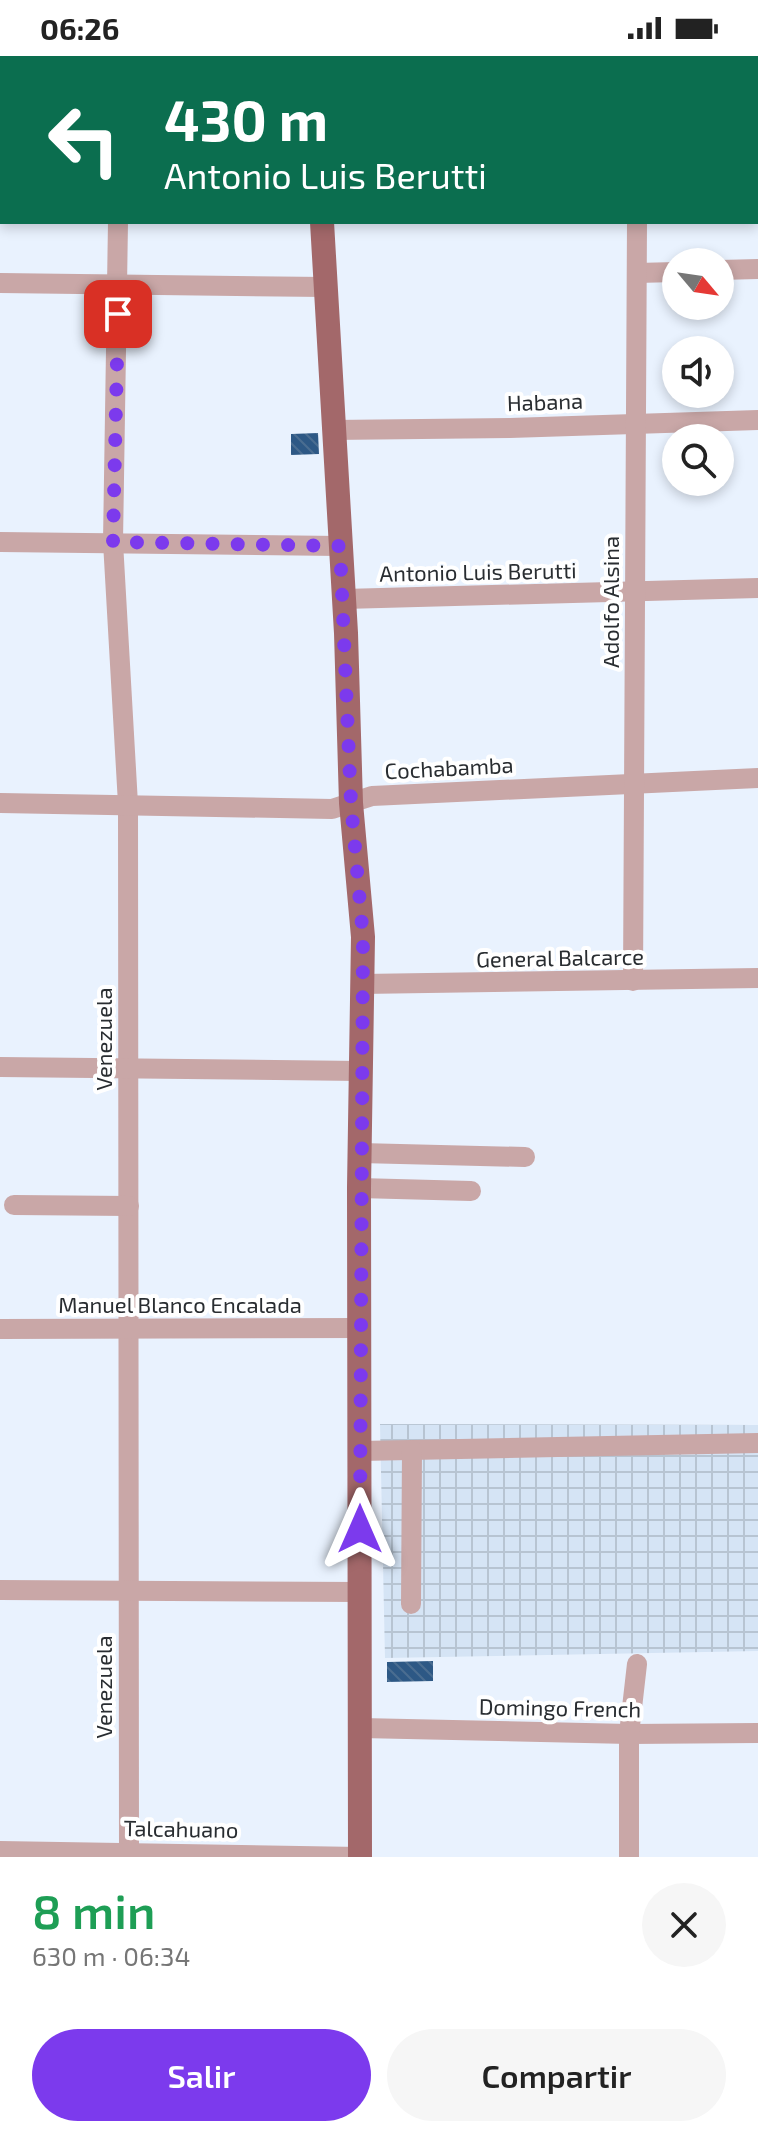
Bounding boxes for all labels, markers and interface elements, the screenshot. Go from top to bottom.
text: 06:26 [40,10,119,46]
text: 430 m [164,85,328,152]
icon: left [32,88,136,192]
text: Antonio Luis Berutti [164,153,487,196]
north arrow [662,248,734,320]
map controls [662,248,734,496]
pin [84,280,152,348]
icon: arrive [96,292,140,336]
button: sound [662,336,734,408]
street label: Habana [506,387,584,415]
button: search [662,424,734,496]
street label: Adolfo Alsina [597,536,623,668]
street label: Antonio Luis Berutti [379,556,577,586]
street label: Cochabamba [384,751,514,783]
street label: General Balcarce [476,943,644,971]
street label: Venezuela [90,987,116,1091]
street label: Manuel Blanco Encalada [58,1291,302,1317]
position arrow [318,1487,402,1571]
street label: Venezuela [90,1635,116,1739]
street label: Domingo French [479,1693,641,1721]
street label: Talcahuano [123,1814,239,1842]
text: 8 min [32,1881,155,1939]
button: close [642,1883,726,1967]
text: 630 m · 06:34 [32,1940,190,1971]
button: Salir [32,2029,371,2121]
button: Compartir [387,2029,726,2121]

